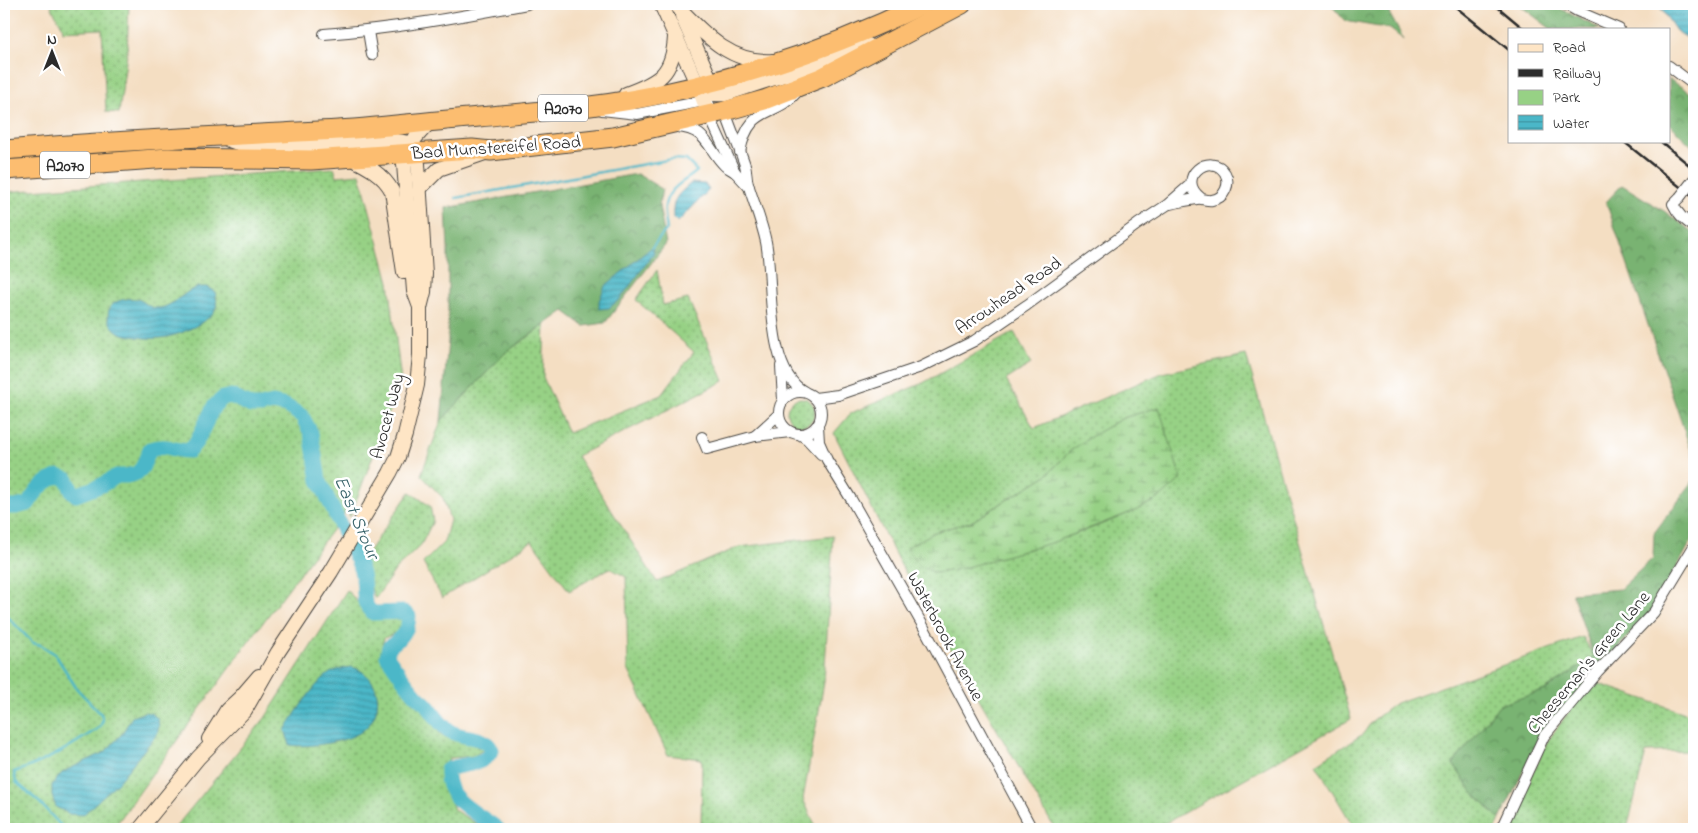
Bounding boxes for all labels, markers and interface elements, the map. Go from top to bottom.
north arrow [28,28,78,78]
legend [1508,28,1670,142]
text: N [47,30,57,51]
text: Road [1553,37,1586,59]
text: Railway [1553,63,1601,86]
text: Park [1553,87,1581,109]
road number: A2070 [538,95,588,122]
text: Water [1553,113,1589,135]
street label: Bad Munstereifel Road [410,130,582,168]
road number: A2070 [40,152,90,178]
street label: Arrowhead Road [951,251,1067,342]
street label: Avocet Way [365,371,413,462]
water label: East Stour [326,472,386,566]
street label: Waterbrook Avenue [899,568,990,707]
street label: Cheeseman's Green Lane [1522,585,1658,740]

